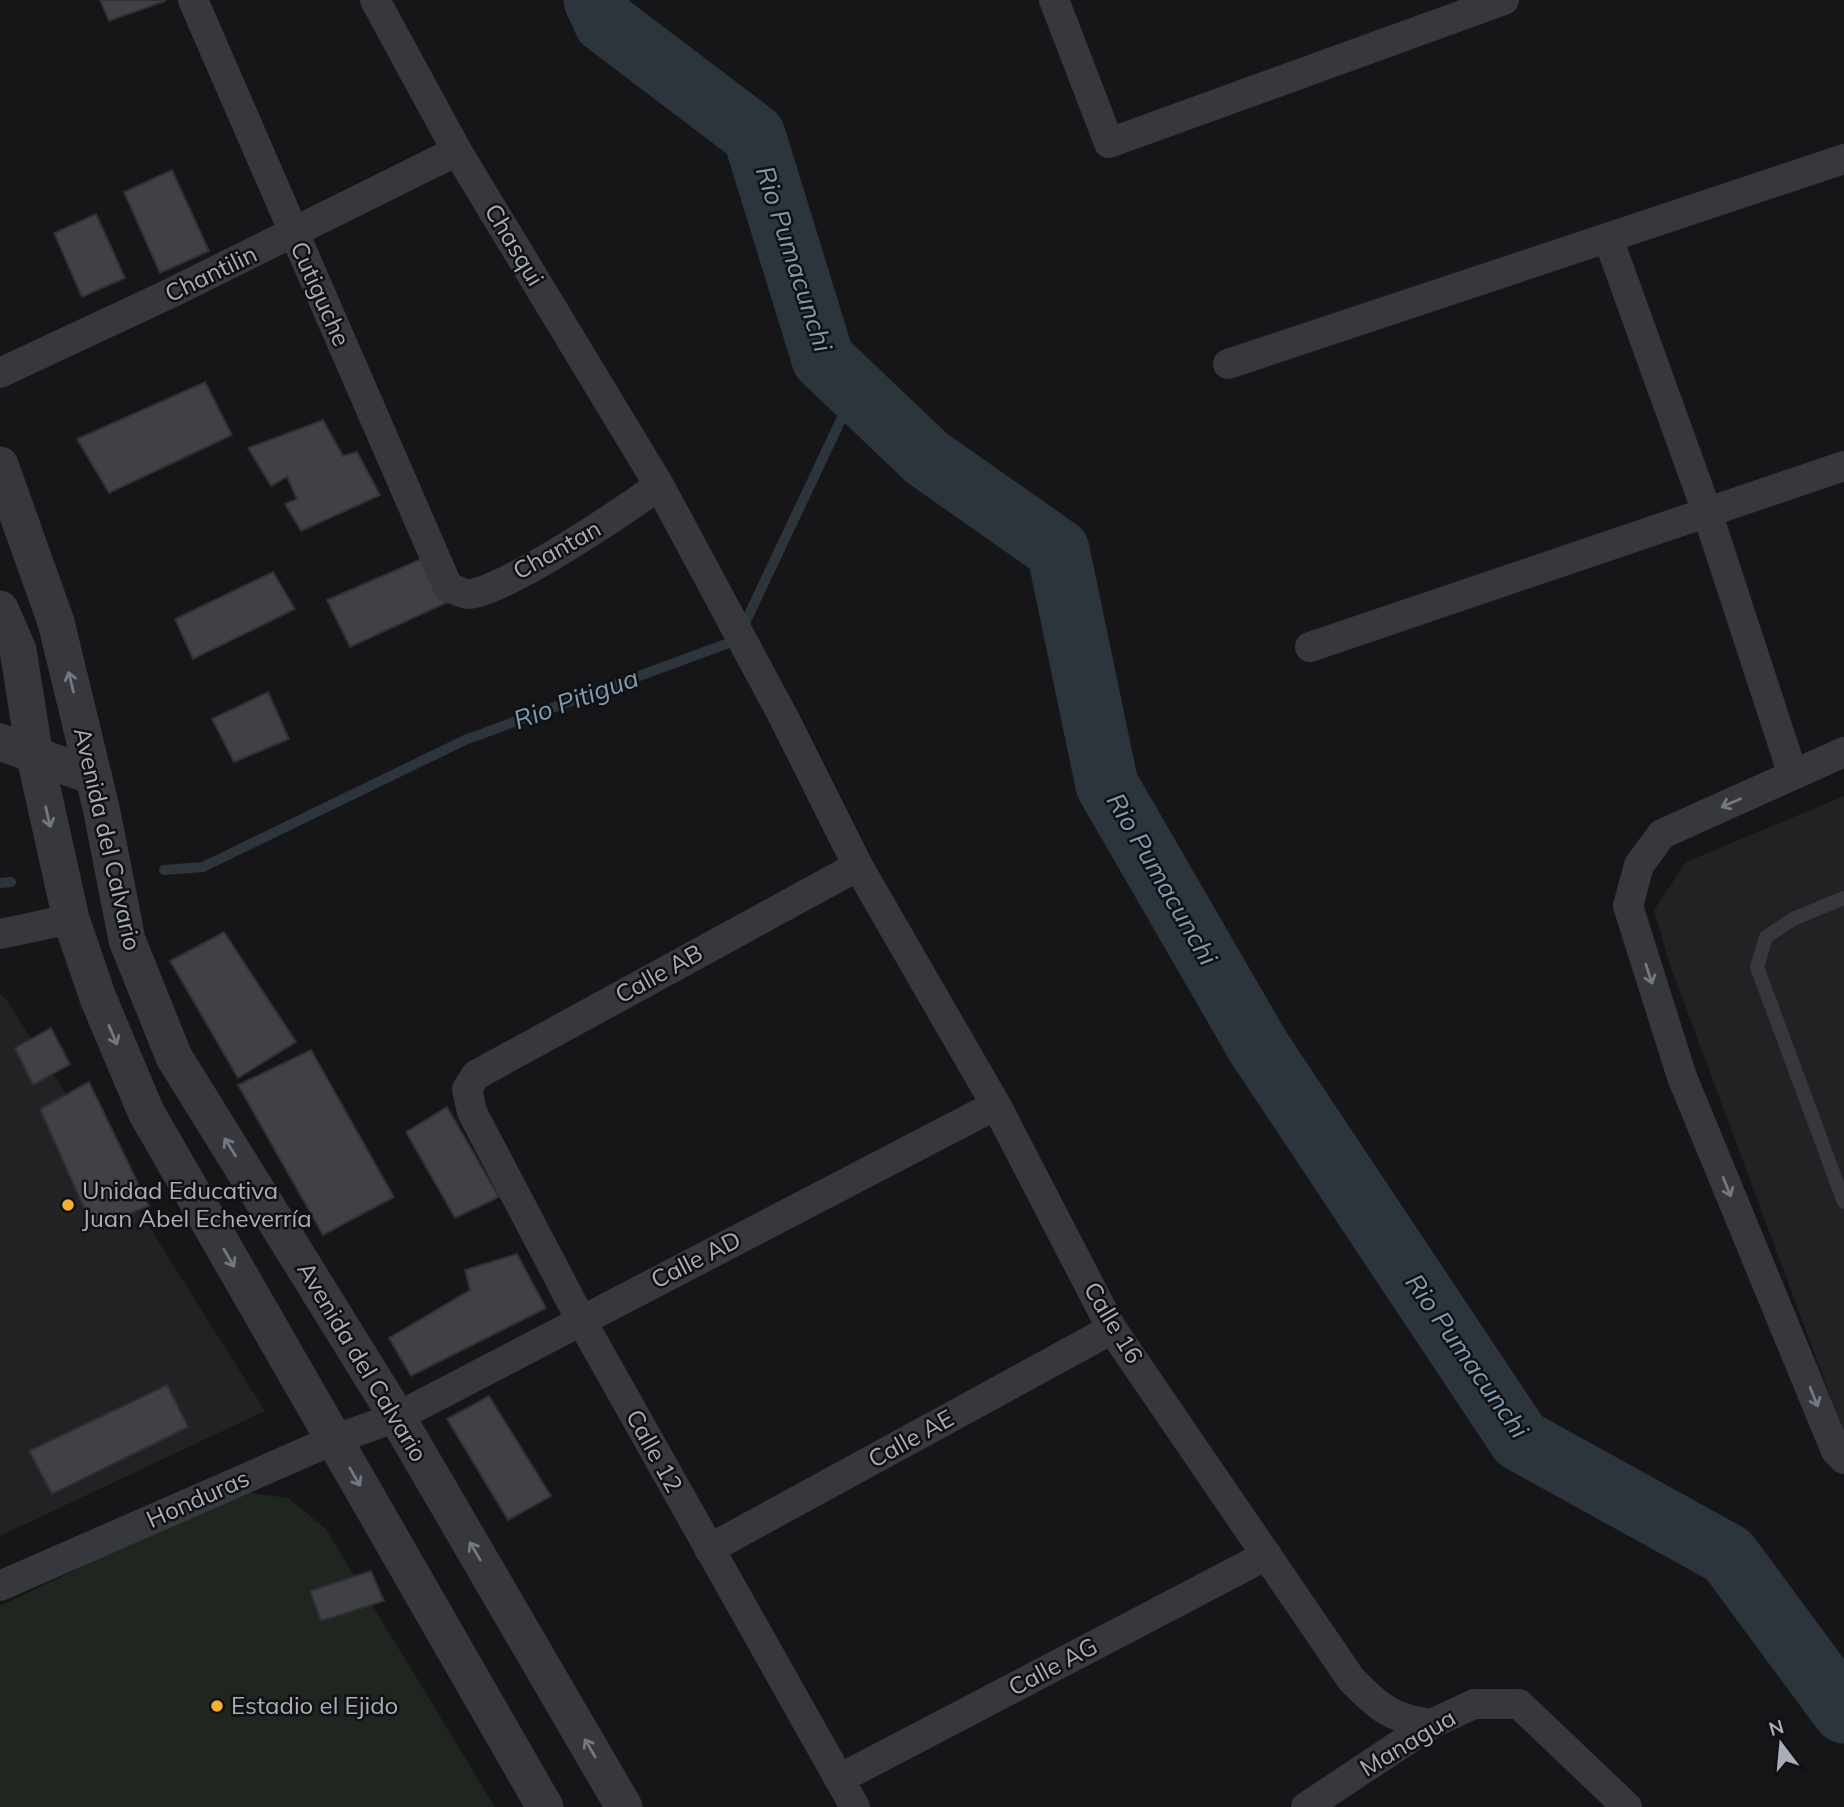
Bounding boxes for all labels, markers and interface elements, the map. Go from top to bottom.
water label: Rio Pumacunchi [749,162,840,357]
street label: Chasqui [479,198,551,291]
street label: Cutiguche [285,237,357,351]
street label: Chantilin [160,238,261,308]
street label: Chantan [507,513,606,585]
water label: Rio Pitigua [509,661,643,736]
one-way arrow [64,671,77,694]
street label: Avenida del Calvario [68,724,148,953]
water label: Rio Pumacunchi [1100,787,1225,971]
one-way arrow [1721,797,1742,810]
one-way arrow [42,805,56,828]
street label: Calle AB [610,937,707,1009]
one-way arrow [1644,962,1656,984]
one-way arrow [107,1024,120,1045]
one-way arrow [223,1138,237,1158]
place label: Unidad Educativa Juan Abel Echeverría [82,1175,312,1233]
one-way arrow [1722,1176,1735,1197]
marker: Unidad Educativa Juan Abel Echeverría [60,1197,76,1213]
street label: Calle AD [646,1224,745,1294]
one-way arrow [223,1247,236,1268]
street label: Avenida del Calvario [291,1256,434,1467]
water label: Rio Pumacunchi [1398,1267,1537,1445]
street label: Calle 16 [1078,1276,1150,1369]
one-way arrow [1808,1386,1821,1408]
street label: Calle AE [863,1402,958,1474]
street label: Calle 12 [620,1404,690,1497]
street label: Honduras [142,1462,254,1534]
one-way arrow [348,1466,362,1486]
one-way arrow [468,1542,482,1562]
street label: Calle AG [1003,1630,1102,1702]
place label: Estadio el Ejido [231,1690,398,1720]
marker: Estadio el Ejido [209,1698,225,1714]
street label: Managua [1354,1702,1461,1782]
north arrow [1746,1709,1816,1779]
text: N [1766,1714,1787,1741]
one-way arrow [582,1738,596,1758]

